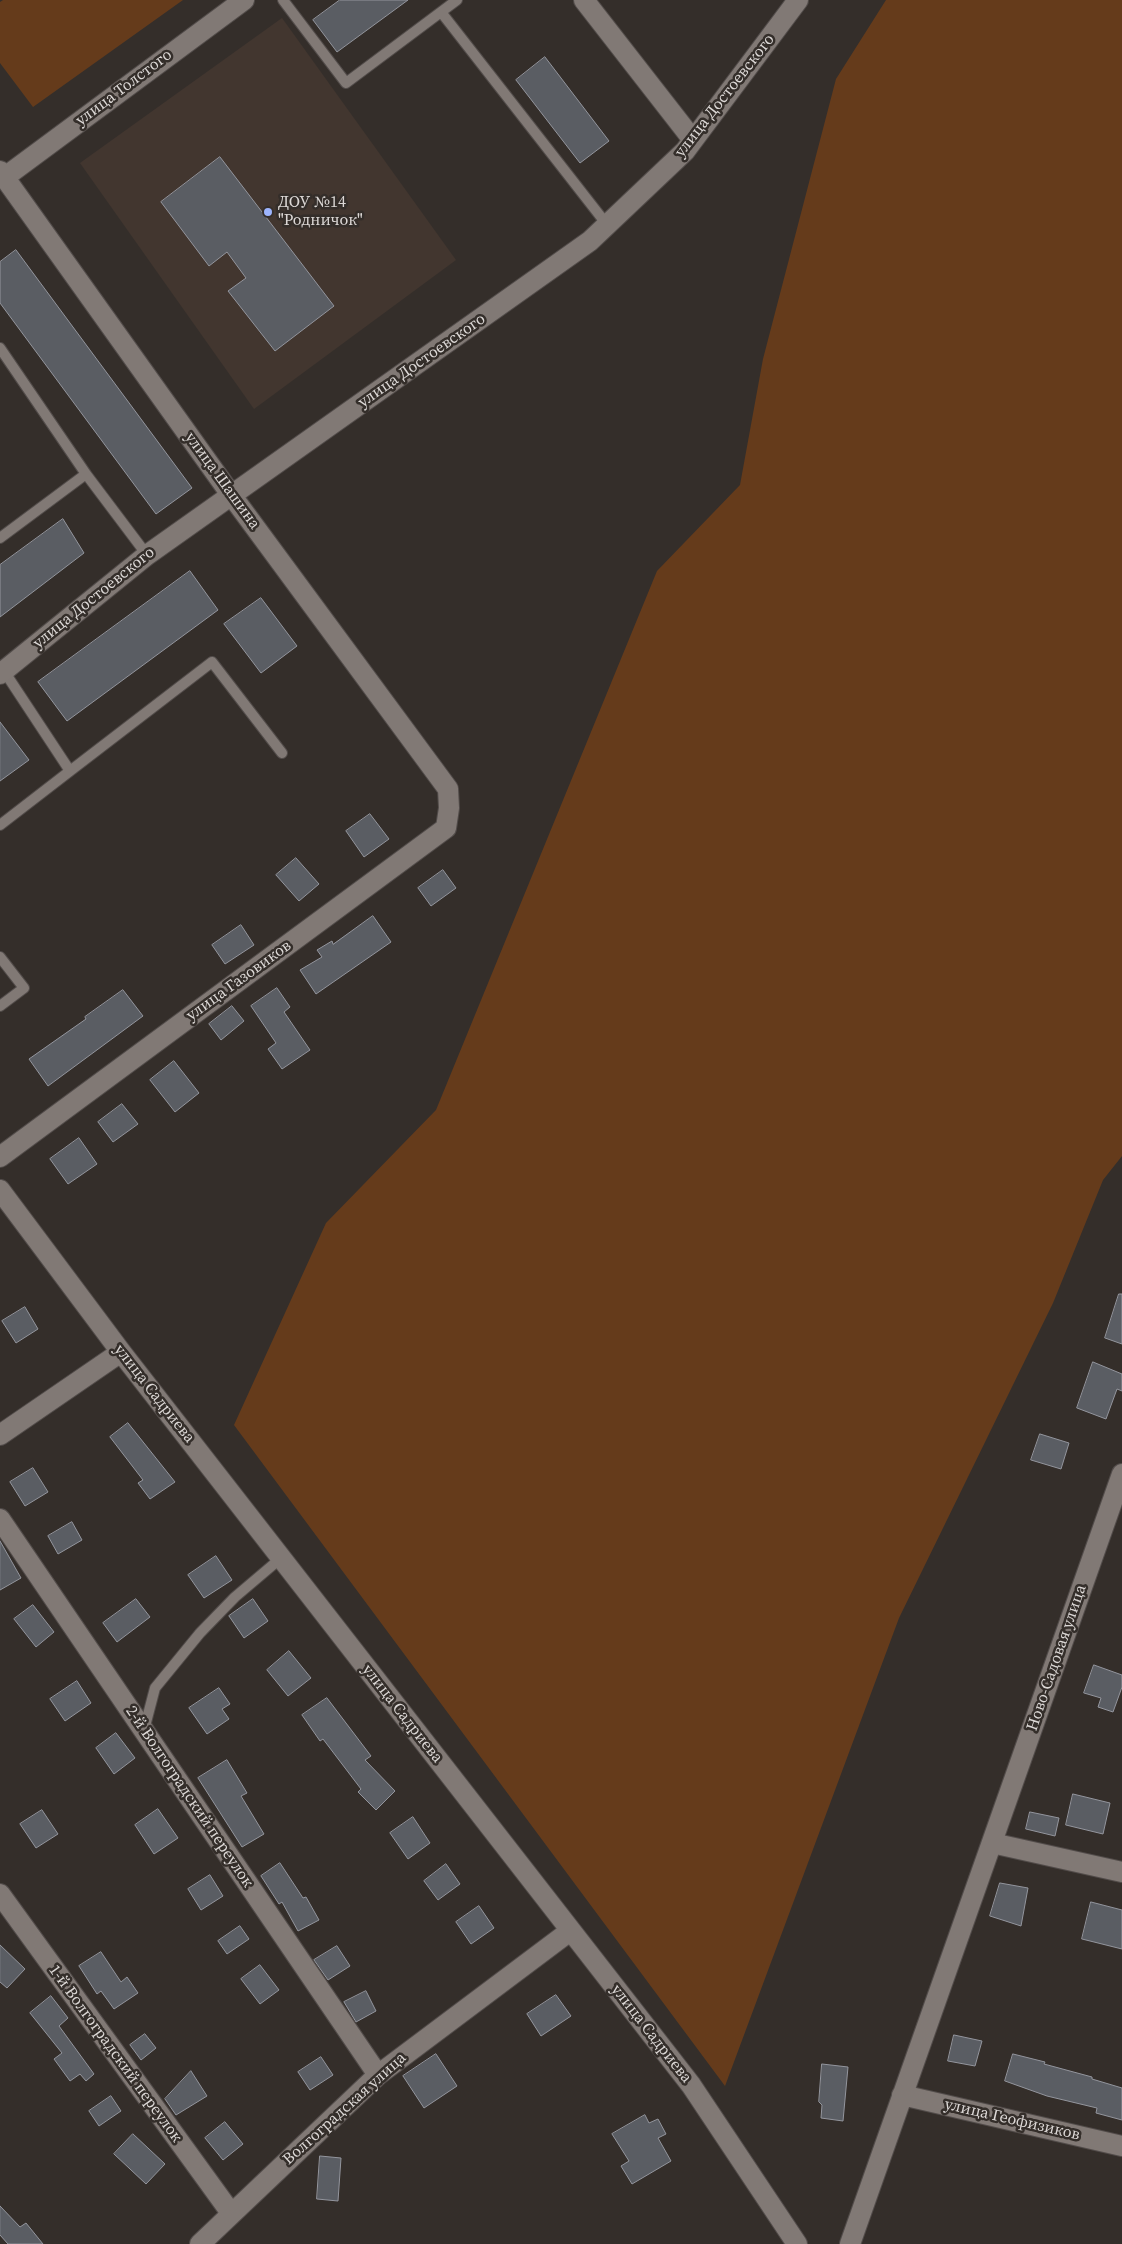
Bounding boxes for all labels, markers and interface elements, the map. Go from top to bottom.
street label: улица Достоевского [671,31,779,161]
street label: улица Толстого [72,45,176,131]
place label: ДОУ №14 "Родничок" [278,193,363,231]
marker: ДОУ №14 "Родничок" [262,206,274,218]
street label: улица Достоевского [355,310,489,412]
street label: улица Шашина [180,429,264,533]
street label: улица Достоевского [29,543,159,653]
street label: улица Газовиков [183,936,295,1026]
street label: улица Садриева [110,1341,198,1447]
street label: Ново-Садовая улица [1023,1582,1091,1734]
street label: улица Садриева [358,1661,446,1767]
street label: 2-й Волгоградский переулок [121,1703,257,1891]
street label: 1-й Волгоградский переулок [44,1962,186,2146]
street label: улица Садриева [607,1981,695,2087]
street label: Волгоградская улица [279,2049,411,2169]
street label: улица Геофизиков [942,2095,1082,2145]

